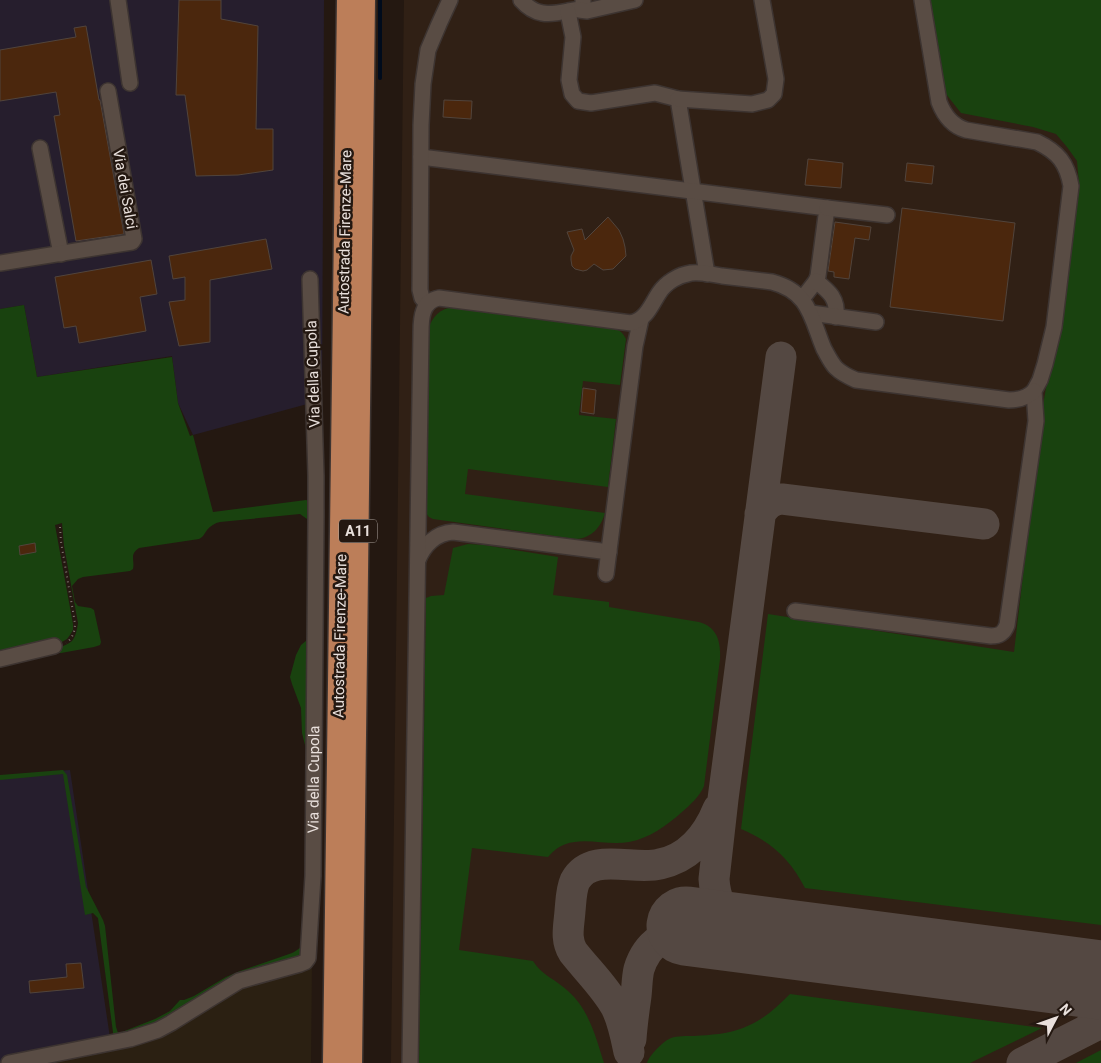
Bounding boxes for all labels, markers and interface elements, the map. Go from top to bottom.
street label: Via dei Salci [109,148,141,230]
street label: Autostrada Firenze-Mare [335,150,355,314]
street label: Via della Cupola [302,320,324,428]
road number: A11 [339,520,377,542]
street label: Autostrada Firenze-Mare [330,554,350,718]
street label: Via della Cupola [304,725,323,833]
north arrow [1031,993,1081,1043]
text: N [1057,1000,1075,1018]

